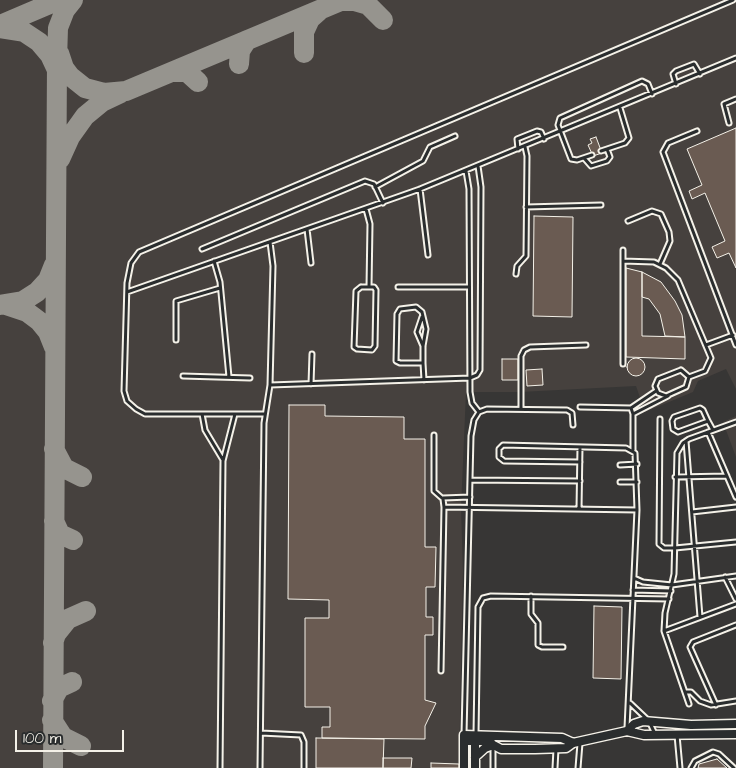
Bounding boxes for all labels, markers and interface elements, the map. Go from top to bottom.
scale bar [18,720,126,752]
text: 100 m [23,728,62,749]

